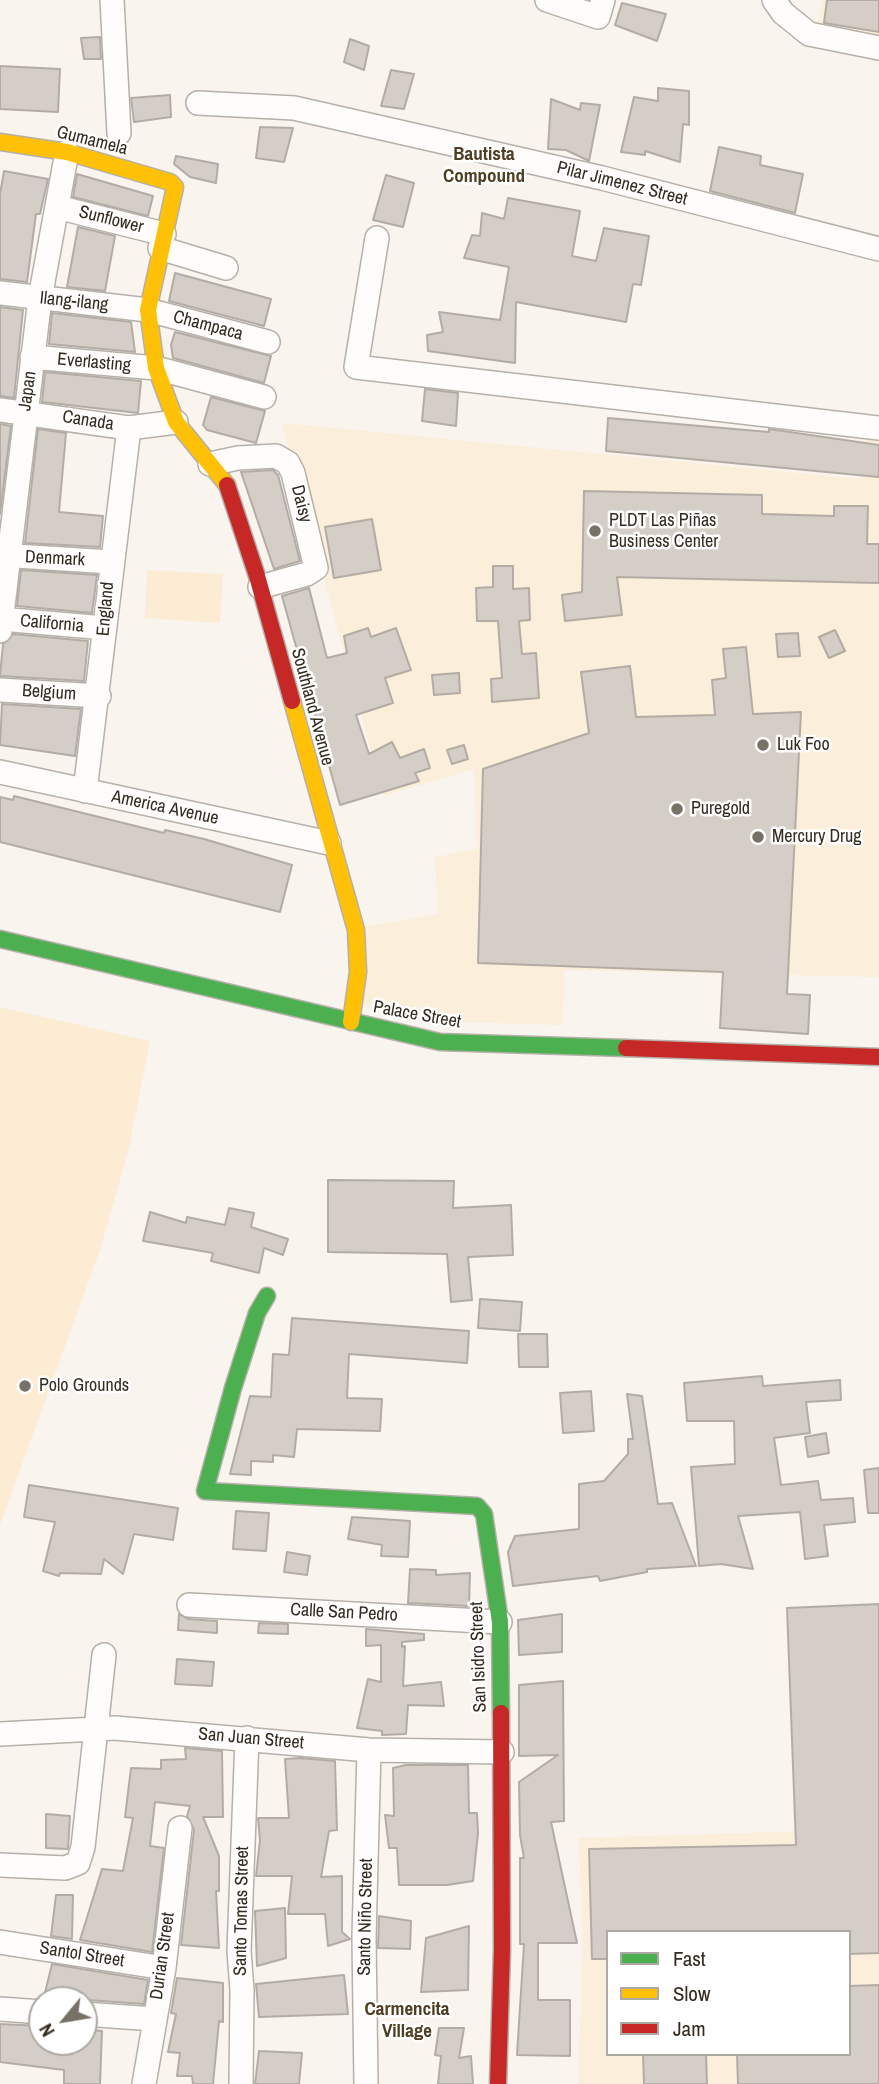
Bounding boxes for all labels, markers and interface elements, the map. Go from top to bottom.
street label: Gumamela [54,122,130,160]
district label: Bautista Compound [443,144,525,188]
street label: Pilar Jimenez Street [555,157,689,211]
street label: Sunflower [77,202,145,238]
street label: Ilang-ilang [39,288,109,316]
street label: Champaca [171,306,245,346]
street label: Everlasting [56,349,132,377]
street label: Japan [15,370,41,412]
street label: Canada [61,406,115,436]
street label: Daisy [286,483,316,525]
place label: PLDT Las Piñas Business Center [609,510,718,552]
marker: PLDT Las Piñas Business Center [587,523,603,539]
street label: Denmark [25,547,85,571]
street label: England [93,581,119,637]
street label: California [19,610,85,638]
street label: Southland Avenue [286,646,338,768]
street label: Belgium [21,680,77,706]
place label: Luk Foo [777,734,830,756]
marker: Luk Foo [755,737,771,753]
street label: America Avenue [110,786,220,830]
place label: Puregold [691,798,750,820]
marker: Puregold [669,801,685,817]
place label: Mercury Drug [772,826,861,848]
marker: Mercury Drug [750,829,766,845]
street label: Palace Street [371,997,463,1033]
place label: Polo Grounds [39,1375,129,1397]
marker: Polo Grounds [17,1378,33,1394]
street label: Calle San Pedro [290,1599,398,1627]
street label: San Isidro Street [466,1601,492,1713]
street label: San Juan Street [197,1724,305,1754]
street label: Santo Tomas Street [230,1846,254,1976]
street label: Santo Niño Street [354,1858,378,1976]
street label: Durian Street [146,1911,180,2001]
legend [606,1930,851,2056]
street label: Santol Street [38,1938,126,1972]
text: Fast [673,1944,706,1973]
text: Slow [673,1979,710,2008]
north arrow [28,1986,98,2056]
district label: Carmencita Village [365,1999,449,2043]
text: Jam [673,2014,706,2043]
text: N [32,2019,61,2042]

